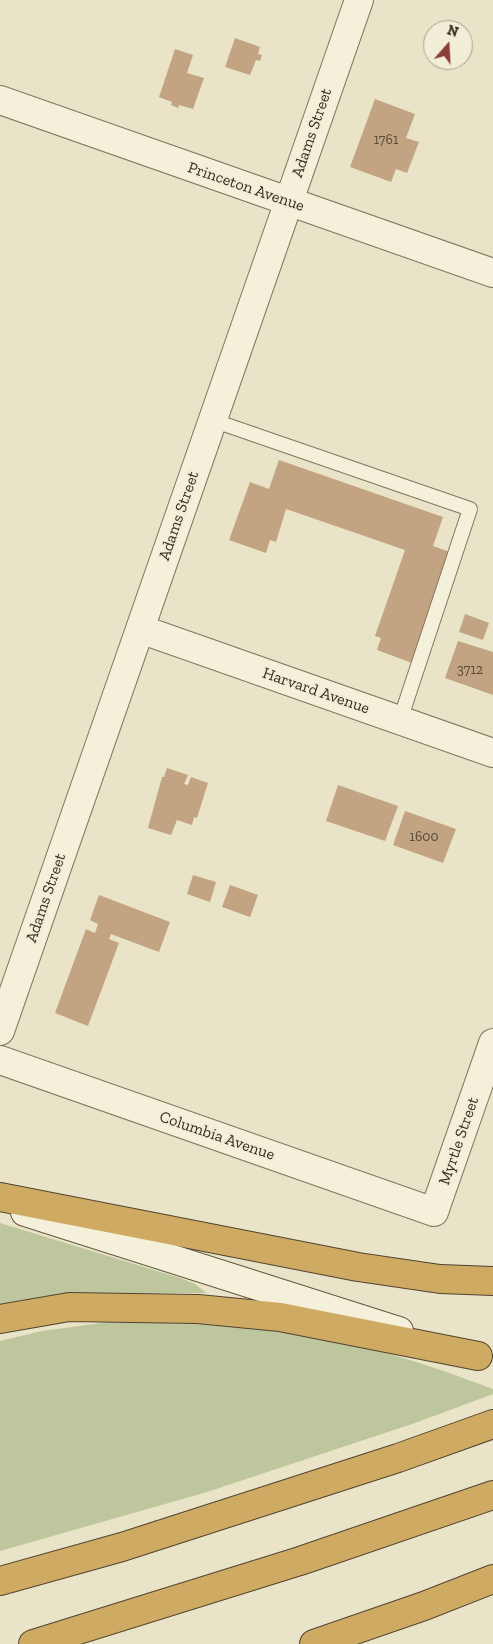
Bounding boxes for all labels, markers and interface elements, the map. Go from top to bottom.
north arrow [423,20,473,70]
text: N [445,22,461,41]
street label: Adams Street [288,86,336,180]
house number: 1761 [374,132,398,148]
street label: Princeton Avenue [185,158,307,216]
street label: Adams Street [155,469,203,563]
house number: 3712 [457,662,483,678]
street label: Harvard Avenue [260,664,372,718]
house number: 1600 [410,829,438,845]
street label: Adams Street [22,851,70,945]
street label: Myrtle Street [435,1094,483,1188]
street label: Columbia Avenue [157,1107,277,1165]

